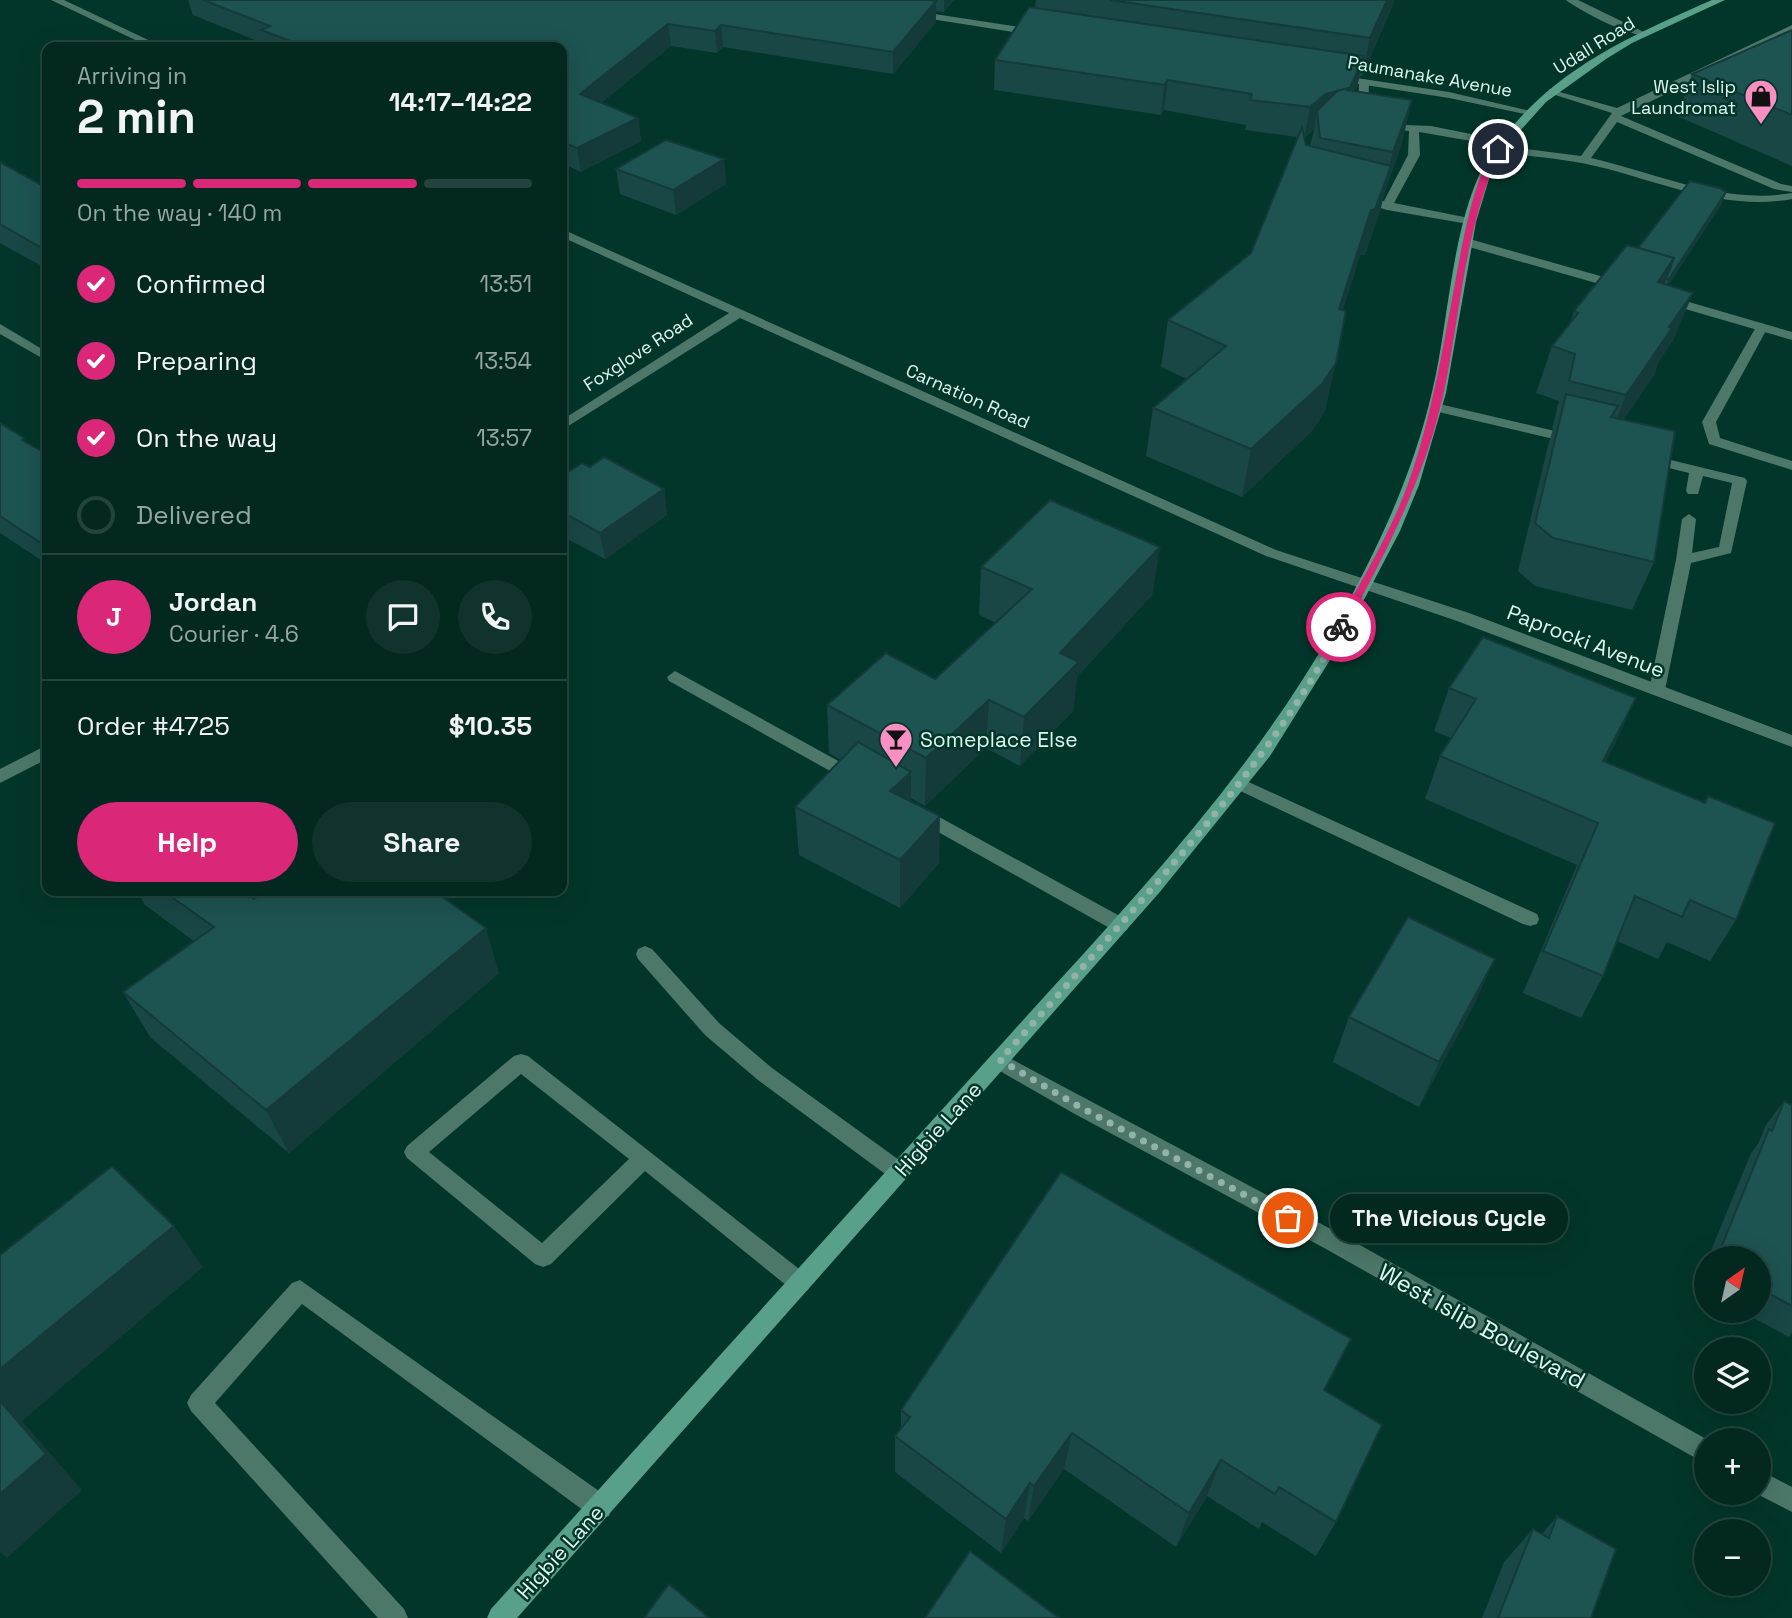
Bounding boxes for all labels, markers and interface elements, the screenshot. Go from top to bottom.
street label: Udall Road [1549,11,1639,79]
street label: Paumanake Avenue [1346,50,1514,102]
text: Arriving in [77,61,187,91]
place label: West Islip Laundromat [1631,75,1736,119]
shop icon: West Islip Laundromat [1742,77,1780,126]
text: 14:17–14:22 [389,85,532,119]
text: 2 min [77,88,196,146]
pin [1468,119,1528,179]
icon: home [1479,130,1517,168]
text: On the way · 140 m [77,198,282,228]
icon: check [77,265,115,303]
text: Confirmed [136,267,266,301]
text: 13:51 [480,269,532,299]
street label: Foxglove Road [579,308,697,396]
icon: check [77,342,115,380]
text: Preparing [136,344,257,378]
text: 13:54 [475,346,532,376]
street label: Carnation Road [902,358,1034,434]
icon: check [77,419,115,457]
text: On the way [136,421,277,455]
text: 13:57 [476,423,532,453]
text: Delivered [136,498,252,532]
button: chat [366,580,440,654]
button: phone [458,580,532,654]
text: Jordan [169,585,257,619]
courier [1306,592,1376,662]
street label: Paprocki Avenue [1503,599,1669,683]
text: J [106,600,122,634]
icon: bike [1322,608,1360,646]
text: Courier · 4.6 [169,619,299,649]
text: Order #4725 [77,709,230,743]
text: $10.35 [449,709,532,743]
bar icon: Someplace Else [877,720,915,769]
place label: Someplace Else [920,726,1078,753]
button: Help [77,802,298,882]
button: Share [312,802,532,882]
street label: Higbie Lane [889,1076,987,1182]
pin [1258,1188,1318,1248]
callout: The Vicious Cycle [1330,1194,1568,1242]
icon: bag [1269,1199,1307,1237]
text: The Vicious Cycle [1352,1203,1546,1233]
north arrow [1694,1246,1771,1323]
map controls [1694,1246,1771,1596]
street label: West Islip Boulevard [1373,1256,1591,1396]
button: layers [1694,1337,1771,1414]
button: + [1694,1428,1771,1505]
street label: Higbie Lane [511,1499,609,1605]
button: − [1694,1519,1771,1596]

